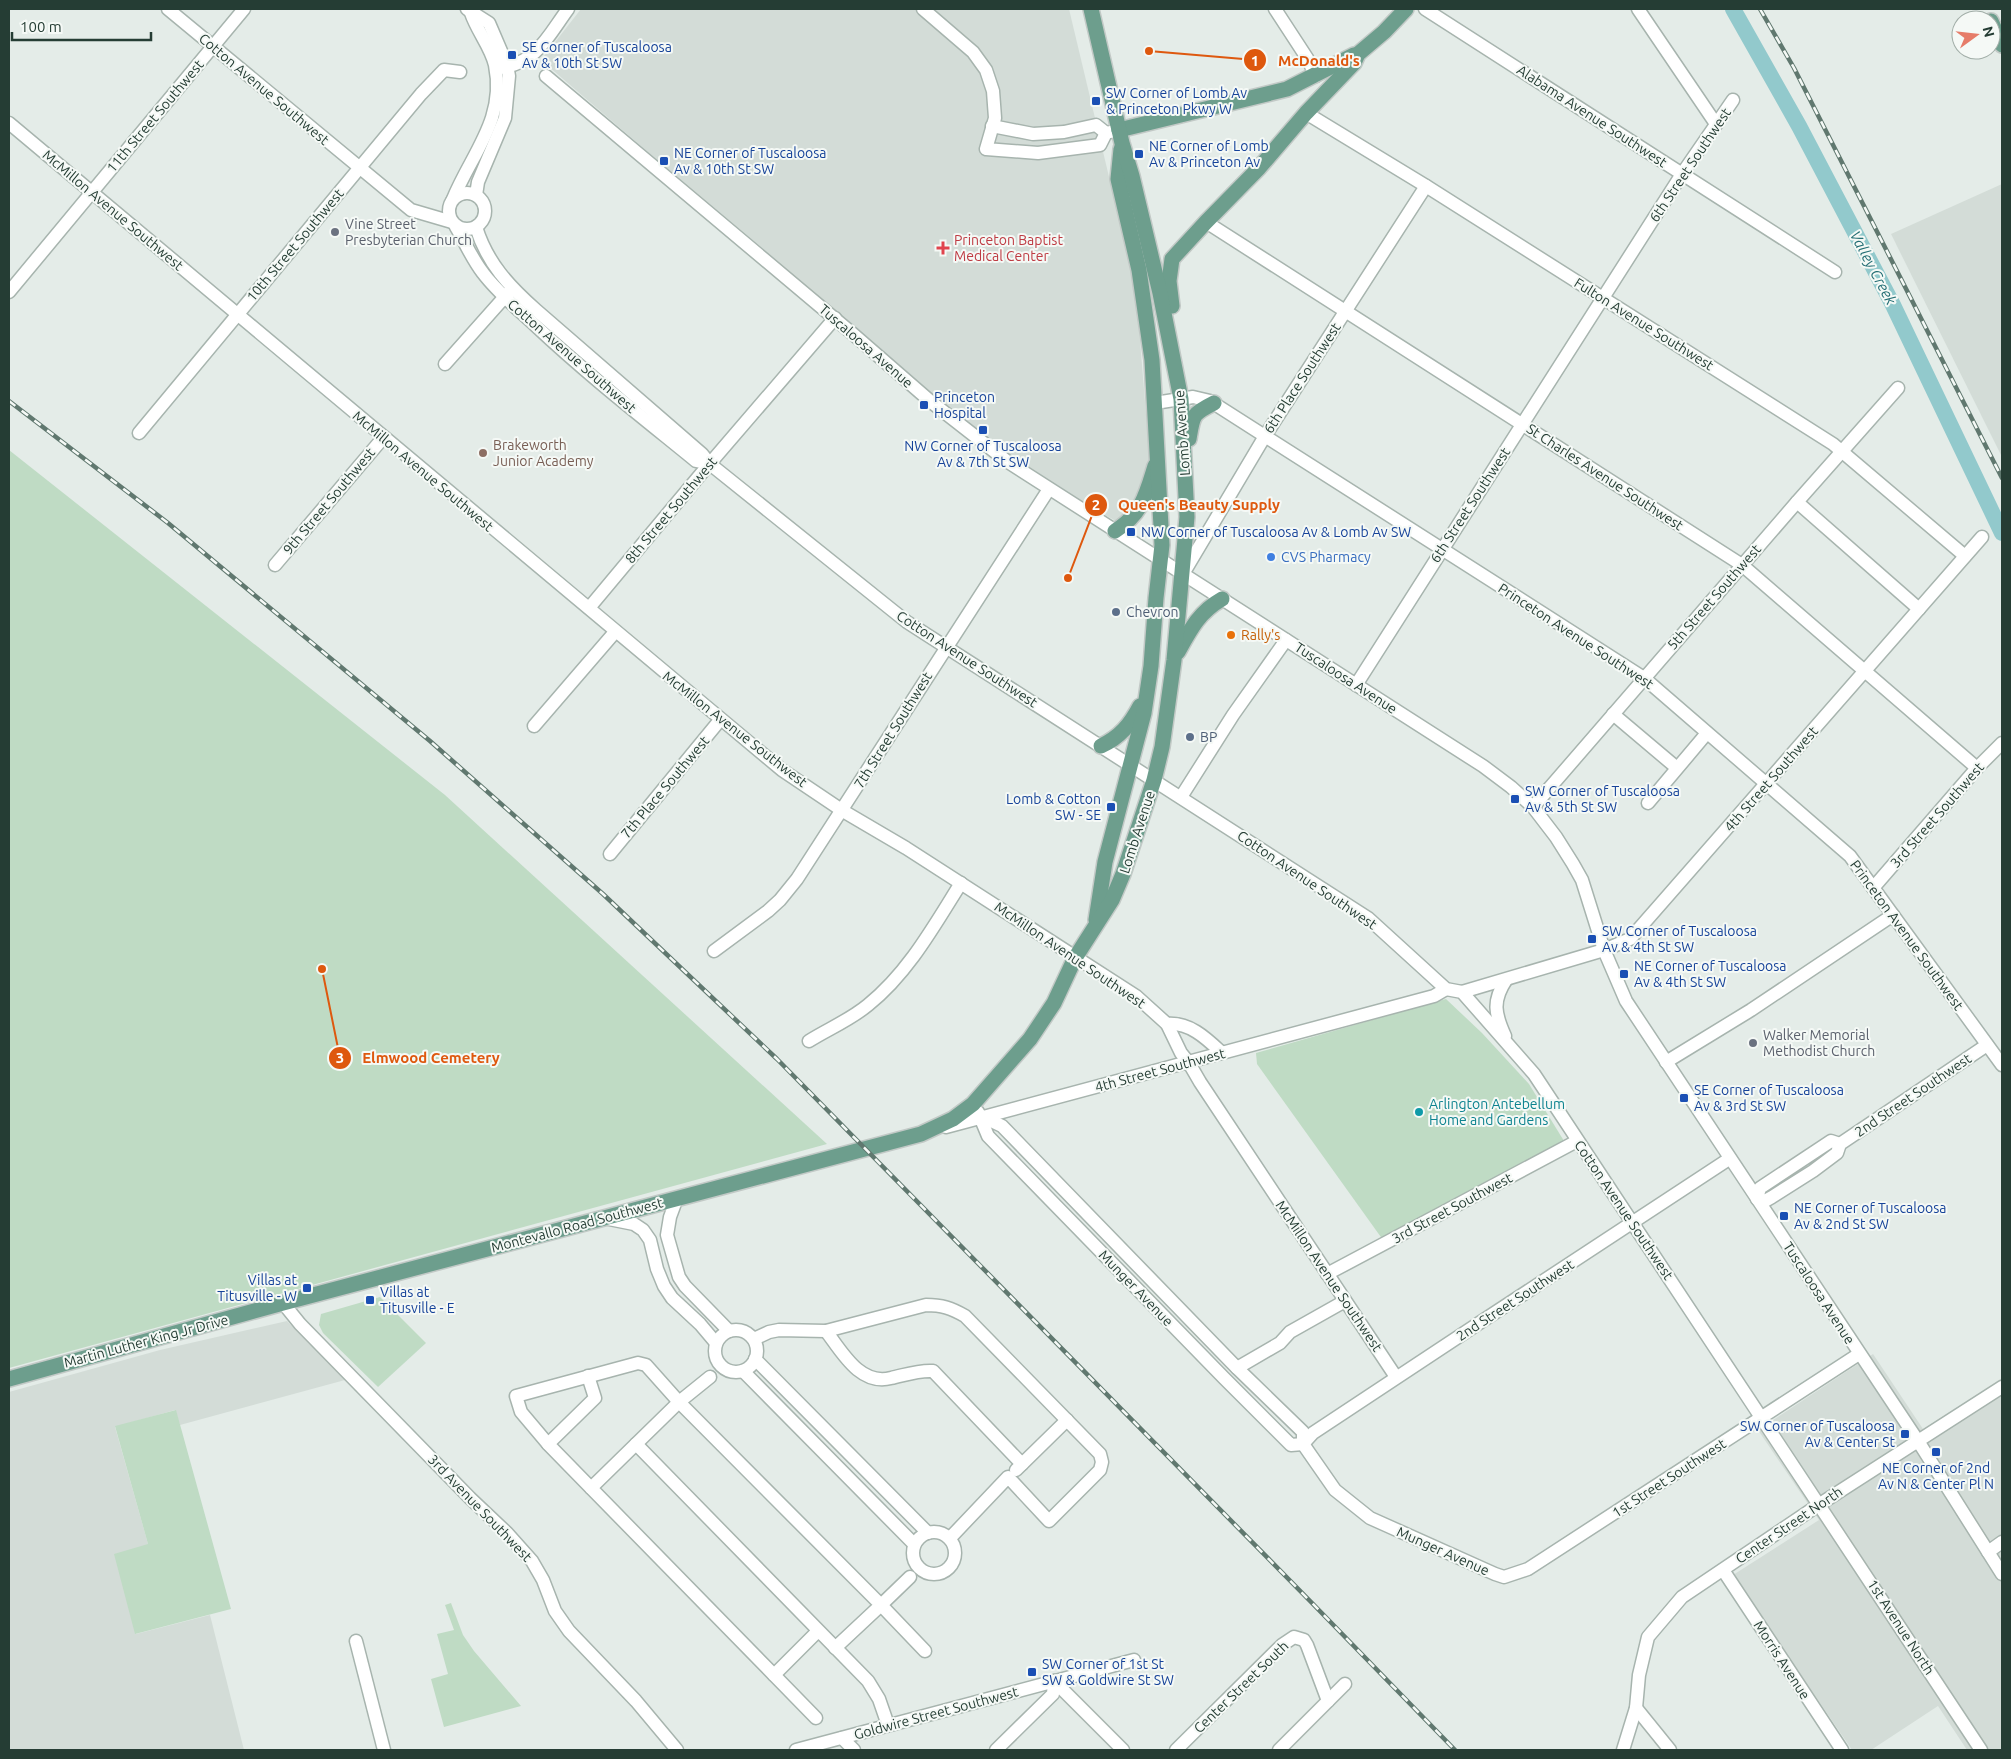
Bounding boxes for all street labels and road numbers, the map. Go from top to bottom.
street label: Cotton Avenue Southwest [196,30,333,148]
street label: 11th Street Southwest [103,56,207,176]
street label: Alabama Avenue Southwest [1514,62,1670,171]
street label: 6th Street Southwest [1646,105,1734,225]
street label: McMillon Avenue Southwest [39,147,187,274]
street label: 10th Street Southwest [243,185,347,305]
street label: Fulton Avenue Southwest [1571,274,1717,374]
street label: Cotton Avenue Southwest [505,296,640,416]
street label: Tuscaloosa Avenue [816,301,916,391]
street label: 6th Place Southwest [1260,319,1344,436]
street label: Lomb Avenue [1171,390,1193,476]
street label: McMillon Avenue Southwest [349,408,497,535]
street label: St Charles Avenue Southwest [1524,420,1687,534]
street label: 9th Street Southwest [280,444,379,557]
street label: 6th Street Southwest [1427,444,1513,566]
street label: 8th Street Southwest [622,453,721,566]
street label: 5th Street Southwest [1664,541,1764,653]
street label: Princeton Avenue Southwest [1495,580,1657,692]
street label: Cotton Avenue Southwest [894,607,1041,711]
street label: Tuscaloosa Avenue [1292,639,1400,717]
street label: McMillon Avenue Southwest [660,668,811,791]
street label: 7th Street Southwest [851,669,936,791]
street label: 4th Street Southwest [1721,723,1821,835]
street label: 7th Place Southwest [618,732,713,841]
street label: 3rd Street Southwest [1887,759,1987,871]
street label: Lomb Avenue [1116,789,1158,875]
street label: Cotton Avenue Southwest [1234,827,1380,933]
street label: Princeton Avenue Southwest [1847,857,1967,1014]
street label: McMillon Avenue Southwest [992,898,1149,1012]
street label: 4th Street Southwest [1093,1045,1227,1095]
street label: 2nd Street Southwest [1852,1050,1975,1140]
street label: Cotton Avenue Southwest [1571,1137,1677,1283]
street label: 3rd Street Southwest [1389,1169,1515,1247]
street label: Montevallo Road Southwest [489,1194,665,1256]
street label: McMillon Avenue Southwest [1272,1198,1386,1355]
street label: Tuscaloosa Avenue [1780,1239,1858,1347]
street label: Munger Avenue [1096,1247,1176,1329]
street label: 2nd Street Southwest [1453,1256,1577,1344]
street label: Martin Luther King Jr Drive [62,1311,230,1371]
street label: 1st Street Southwest [1609,1435,1729,1521]
street label: 3rd Avenue Southwest [425,1451,535,1565]
street label: Center Street North [1733,1483,1845,1567]
street label: Munger Avenue [1394,1523,1492,1579]
street label: 1st Avenue North [1864,1576,1938,1678]
street label: Morris Avenue [1751,1618,1813,1702]
street label: Center Street South [1190,1638,1292,1736]
street label: Goldwire Street Southwest [852,1683,1020,1743]

